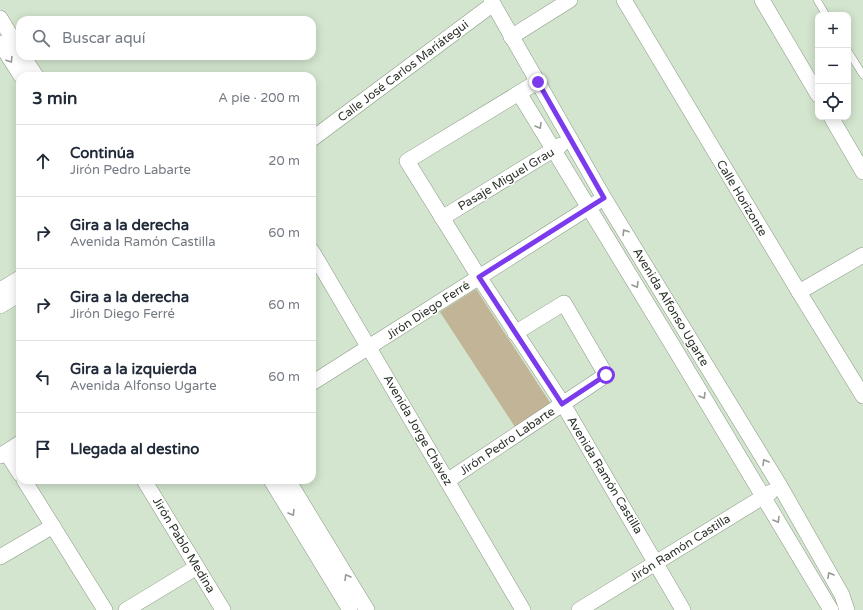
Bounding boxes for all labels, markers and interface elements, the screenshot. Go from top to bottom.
map controls [815,12,851,120]
button: + [815,12,851,48]
search box [16,16,316,60]
street label: Calle José Carlos Mariátegui [335,17,471,125]
icon: search [30,27,52,49]
text: Buscar aquí [62,29,145,47]
button: − [815,48,851,84]
one-way arrow [6,56,13,63]
route end [529,73,547,91]
button: locate [815,84,851,120]
text: 3 min [32,88,77,109]
text: A pie · 200 m [218,90,300,106]
one-way arrow [534,122,542,129]
text: Continúa [70,144,134,162]
street label: Pasaje Miguel Grau [455,145,557,213]
icon: ahead [32,150,54,172]
text: 20 m [268,153,300,169]
street label: Calle Horizonte [714,157,770,239]
text: Jirón Pedro Labarte [70,162,191,178]
text: Gira a la derecha [70,216,189,234]
icon: right [32,222,54,244]
text: 60 m [268,225,300,241]
one-way arrow [622,229,629,236]
text: Avenida Ramón Castilla [70,234,216,250]
street label: Avenida Alfonso Ugarte [630,245,712,369]
street label: Jirón Diego Ferré [384,278,473,342]
one-way arrow [631,281,638,288]
text: Gira a la derecha [70,288,189,306]
icon: right [32,294,54,316]
text: 60 m [268,297,300,313]
text: Jirón Diego Ferré [70,306,175,322]
text: Gira a la izquierda [70,360,197,378]
icon: left [32,366,54,388]
route start [597,366,615,384]
text: 60 m [268,369,300,385]
street label: Avenida Jorge Chávez [381,372,455,488]
text: Avenida Alfonso Ugarte [70,378,217,394]
one-way arrow [698,392,706,399]
street label: Jirón Pedro Labarte [457,404,557,478]
street label: Avenida Ramón Castilla [564,414,646,536]
icon: arrive [32,438,54,460]
text: Llegada al destino [70,440,199,458]
one-way arrow [763,459,770,466]
street label: Jirón Pablo Medina [150,495,218,595]
one-way arrow [287,509,294,516]
street label: Jirón Ramón Castilla [627,511,733,585]
one-way arrow [773,516,780,523]
one-way arrow [828,572,835,579]
one-way arrow [344,574,351,581]

